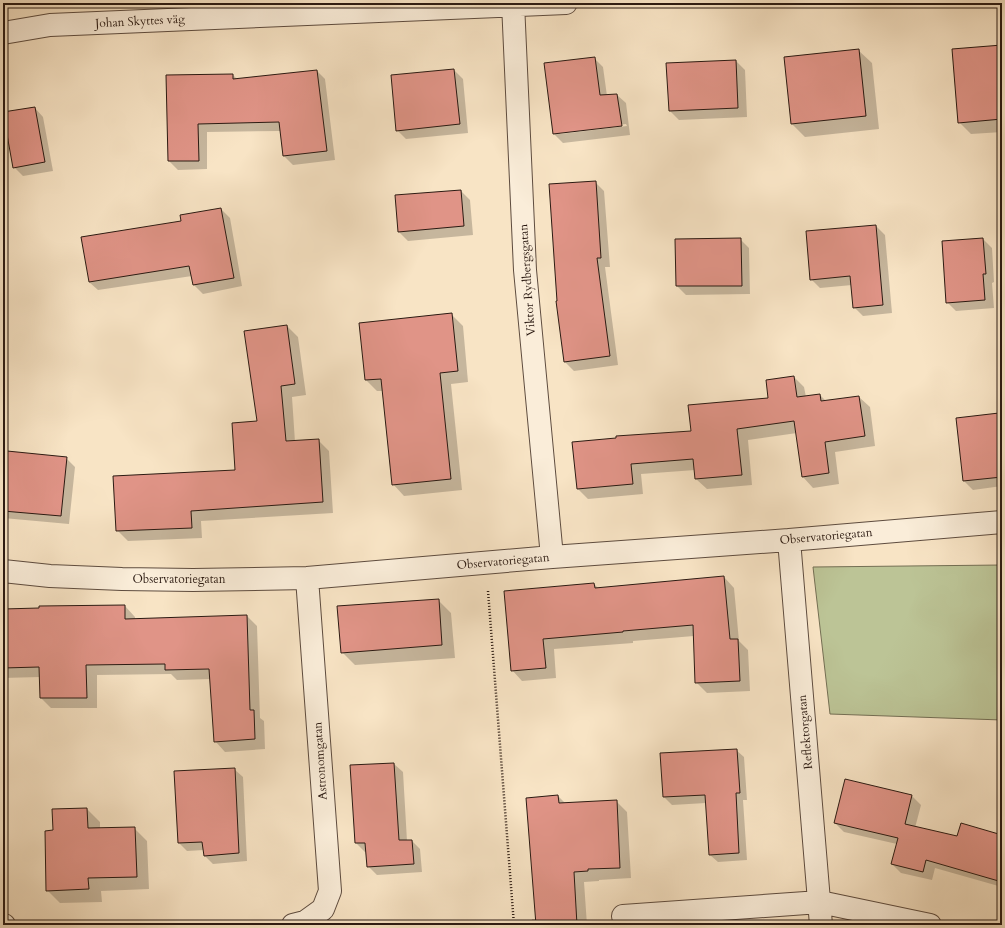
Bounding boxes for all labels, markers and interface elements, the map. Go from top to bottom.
street label: Johan Skyttes väg [93,11,185,31]
street label: Viktor Rydbergsgatan [515,223,539,337]
street label: Observatoriegatan [779,524,873,548]
street label: Observatoriegatan [456,549,550,573]
street label: Observatoriegatan [132,571,226,587]
street label: Reflektorgatan [794,694,816,770]
street label: Astronomgatan [309,721,331,801]

